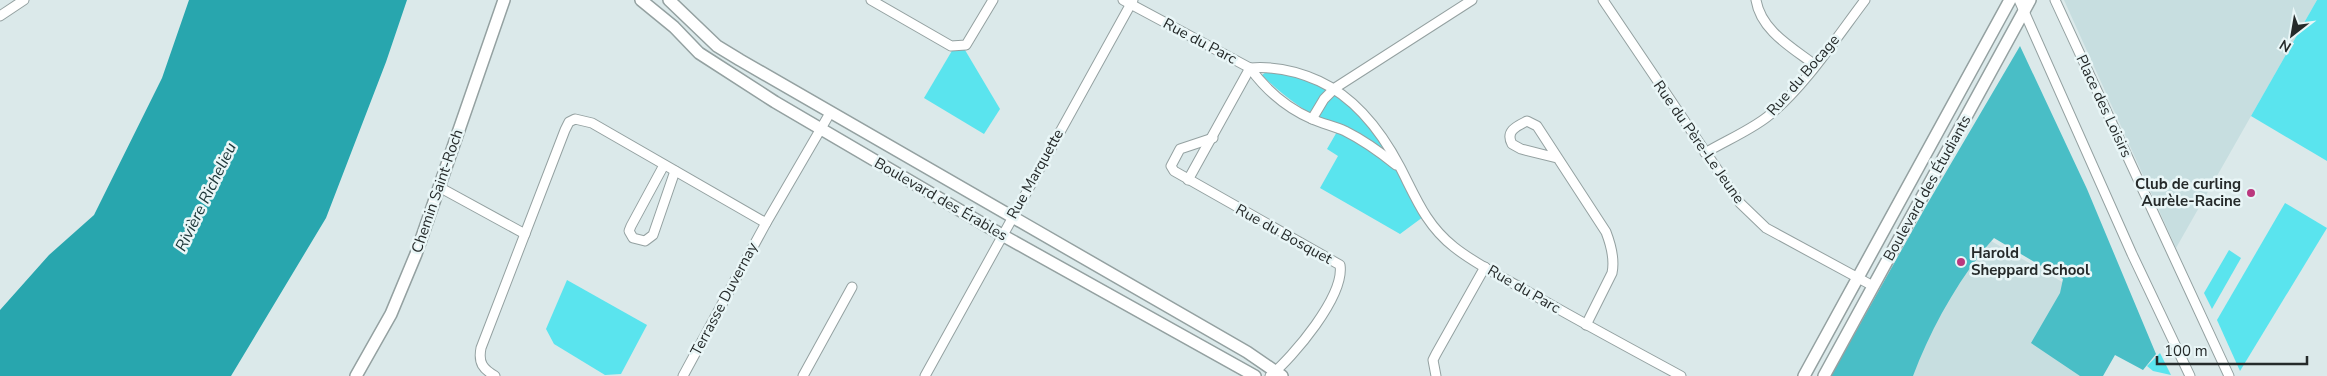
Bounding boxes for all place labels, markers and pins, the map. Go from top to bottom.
place label: Club de curling Aurèle-Racine [2135,174,2241,211]
marker: Club de curling Aurèle-Racine [2245,187,2257,199]
place label: Harold Sheppard School [1971,243,2090,280]
marker: Harold Sheppard School [1955,256,1967,268]

